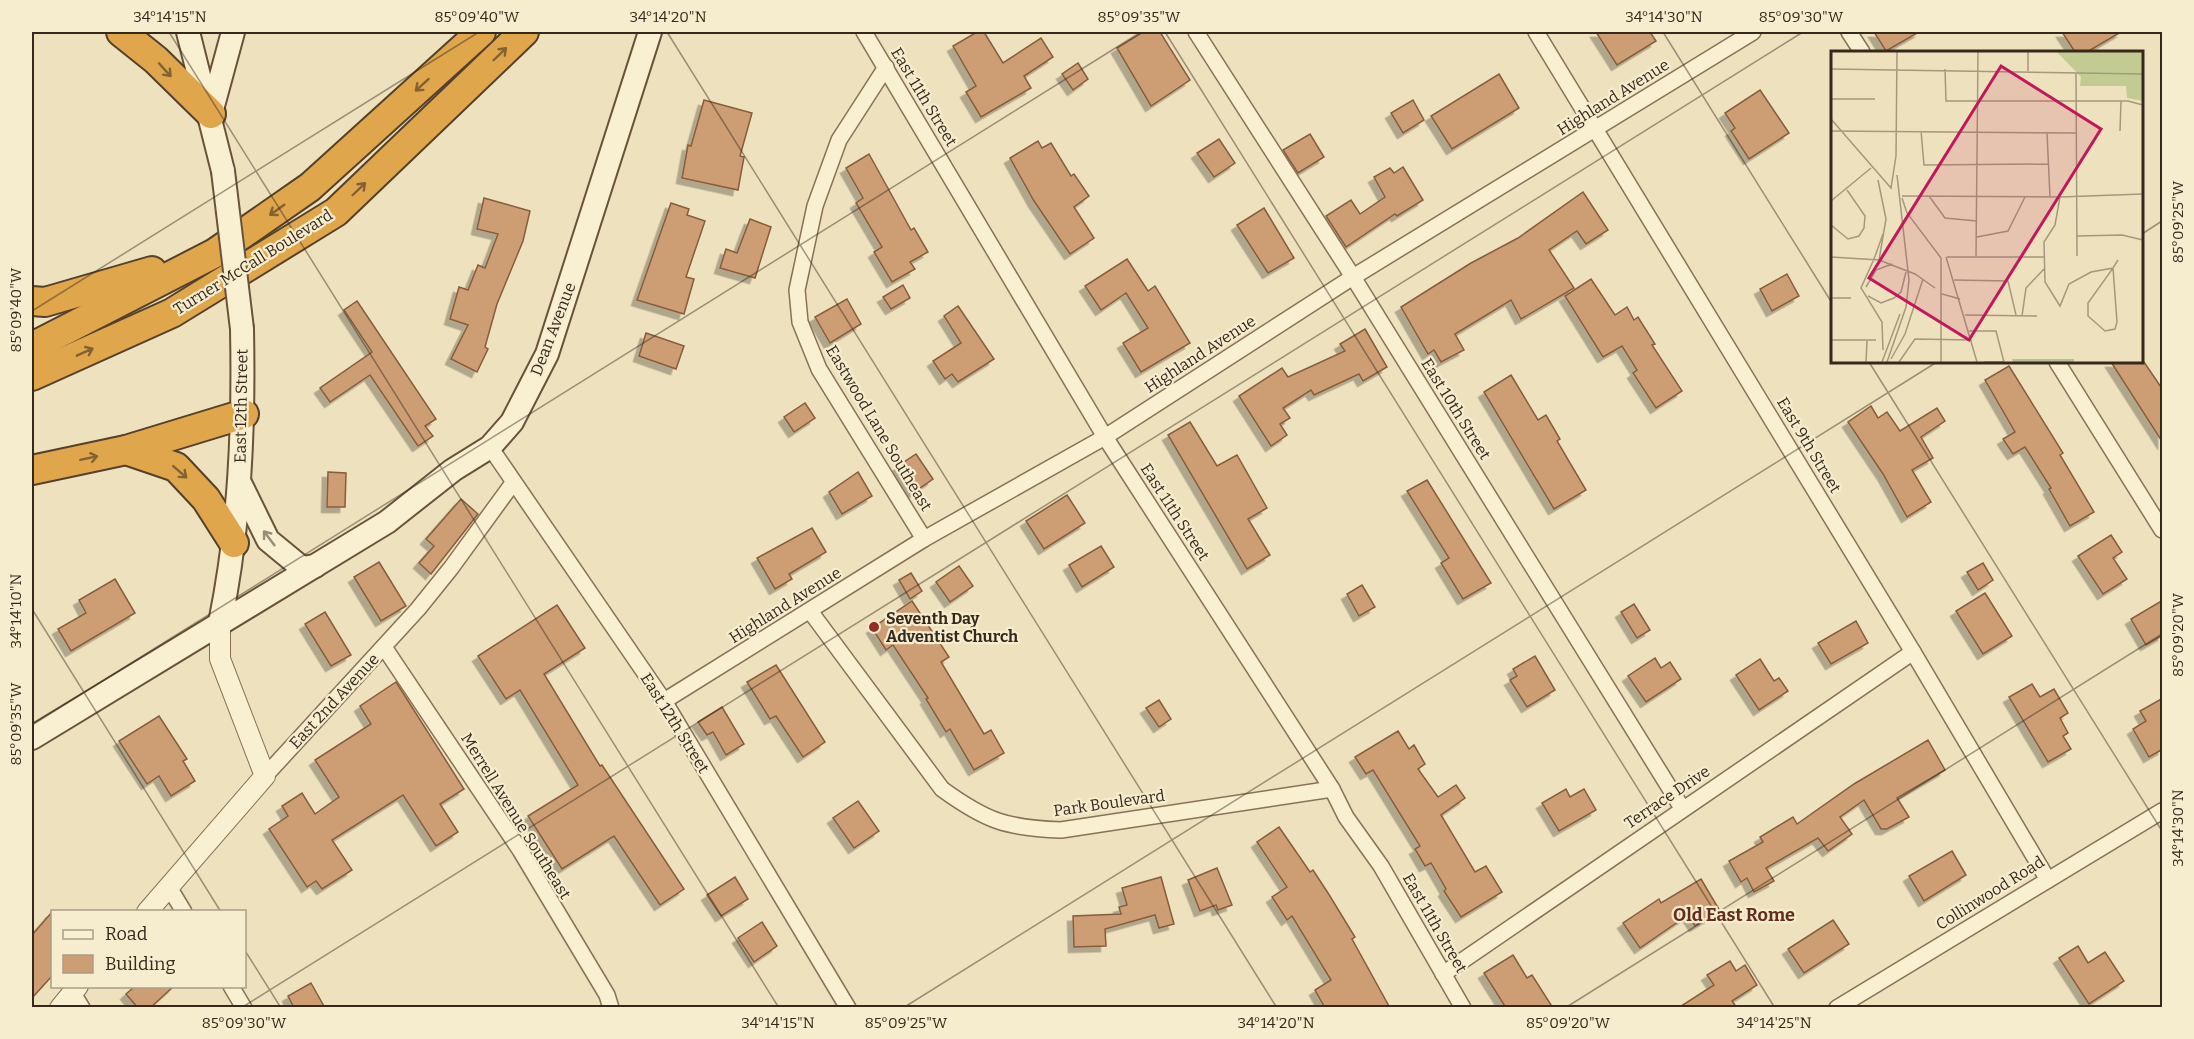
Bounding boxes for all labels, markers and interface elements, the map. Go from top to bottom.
text: 34°14'15"N [133,8,207,26]
text: 85°09'40"W [435,8,520,26]
text: 34°14'20"N [629,8,707,26]
text: 85°09'35"W [1097,8,1181,26]
text: 34°14'30"N [1625,8,1703,26]
text: 85°09'30"W [1759,8,1844,26]
street label: East 11th Street [887,44,961,150]
one-way arrow [493,47,508,61]
inset map [1831,51,2143,363]
street label: Highland Avenue [1554,55,1672,139]
one-way arrow [158,62,172,77]
one-way arrow [415,78,430,92]
text: 85°09'25"W [2169,180,2187,263]
one-way arrow [352,182,367,196]
one-way arrow [270,204,286,216]
street label: Turner McCall Boulevard [170,205,336,319]
text: 85°09'40"W [7,267,25,352]
street label: Dean Avenue [526,280,580,378]
street label: Highland Avenue [1141,311,1259,397]
street label: Eastwood Lane Southeast [822,342,936,514]
one-way arrow [75,346,93,358]
street label: East 12th Street [231,349,251,463]
street label: East 10th Street [1417,355,1495,463]
street label: East 9th Street [1773,394,1845,497]
one-way arrow [79,451,98,463]
street label: East 11th Street [1137,460,1214,564]
one-way arrow [172,465,187,479]
one-way arrow [262,530,275,546]
street label: Highland Avenue [726,563,844,647]
text: 34°14'10"N [7,573,25,649]
text: 85°09'20"W [2169,592,2187,677]
place label: Seventh Day Adventist Church [886,609,1018,646]
marker: Seventh Day Adventist Church [867,620,881,634]
street label: East 2nd Avenue [285,650,383,752]
street label: East 12th Street [637,670,713,777]
text: 85°09'35"W [7,682,25,766]
street label: Merrell Avenue Southeast [457,730,575,903]
street label: Terrace Drive [1621,762,1713,832]
street label: Park Boulevard [1052,786,1166,820]
text: 34°14'30"N [2169,789,2187,867]
street label: Collinwood Road [1932,852,2048,934]
street label: East 11th Street [1399,870,1471,976]
district label: Old East Rome [1673,904,1795,926]
legend [51,910,246,988]
text: Road [105,923,148,945]
text: Building [105,953,176,975]
text: 85°09'30"W [202,1014,287,1032]
text: 34°14'15"N [741,1014,815,1032]
text: 85°09'25"W [865,1014,948,1032]
text: 34°14'20"N [1237,1014,1315,1032]
text: 85°09'20"W [1526,1014,1611,1032]
text: 34°14'25"N [1736,1014,1812,1032]

